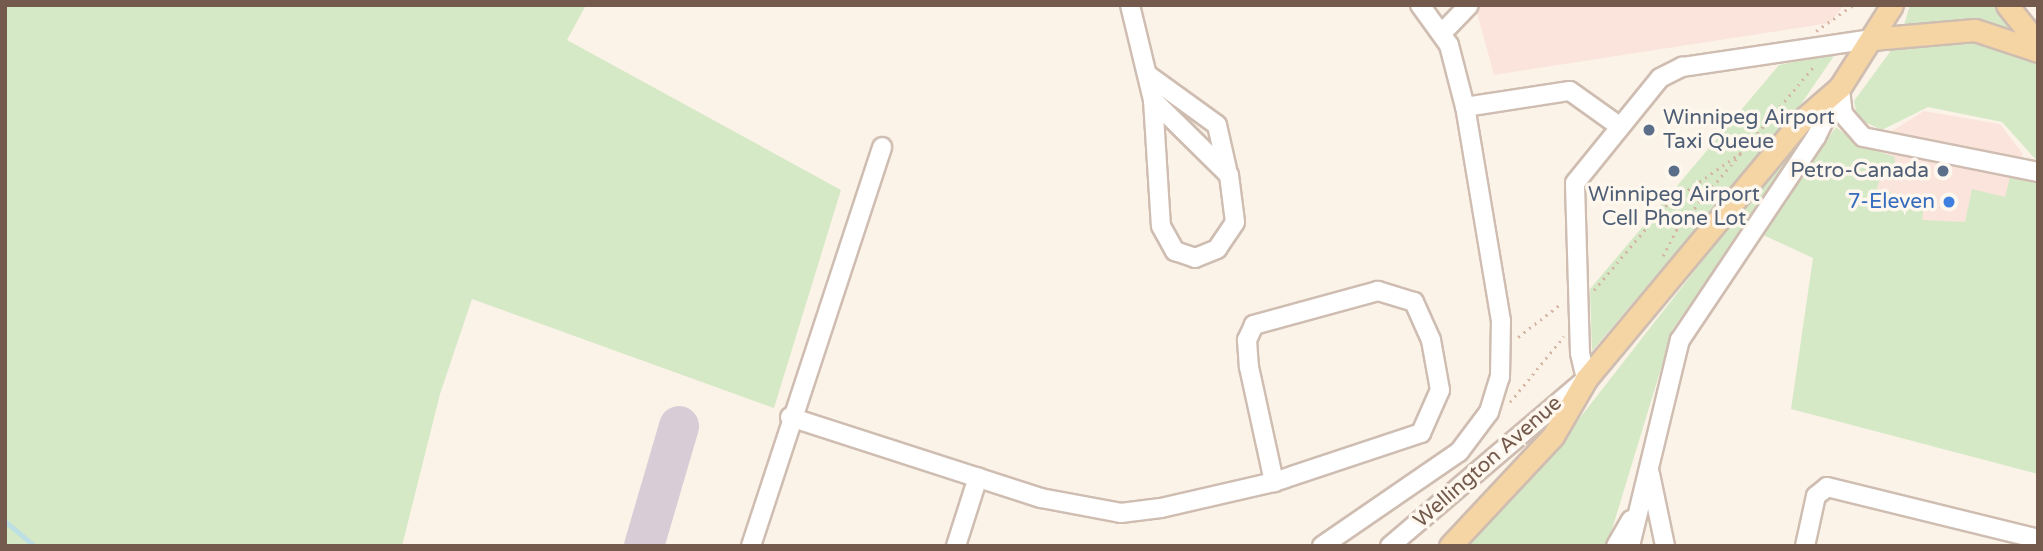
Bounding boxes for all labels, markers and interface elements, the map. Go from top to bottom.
place label: Winnipeg Airport Taxi Queue [1663,105,1835,155]
marker: Winnipeg Airport Taxi Queue [1641,122,1657,138]
place label: Petro-Canada [1790,158,1929,184]
marker: Winnipeg Airport Cell Phone Lot [1666,163,1682,179]
marker: Petro-Canada [1935,163,1951,179]
place label: Winnipeg Airport Cell Phone Lot [1588,182,1760,232]
place label: 7-Eleven [1848,189,1935,215]
marker: 7-Eleven [1941,194,1957,210]
street label: Wellington Avenue [1409,391,1567,533]

